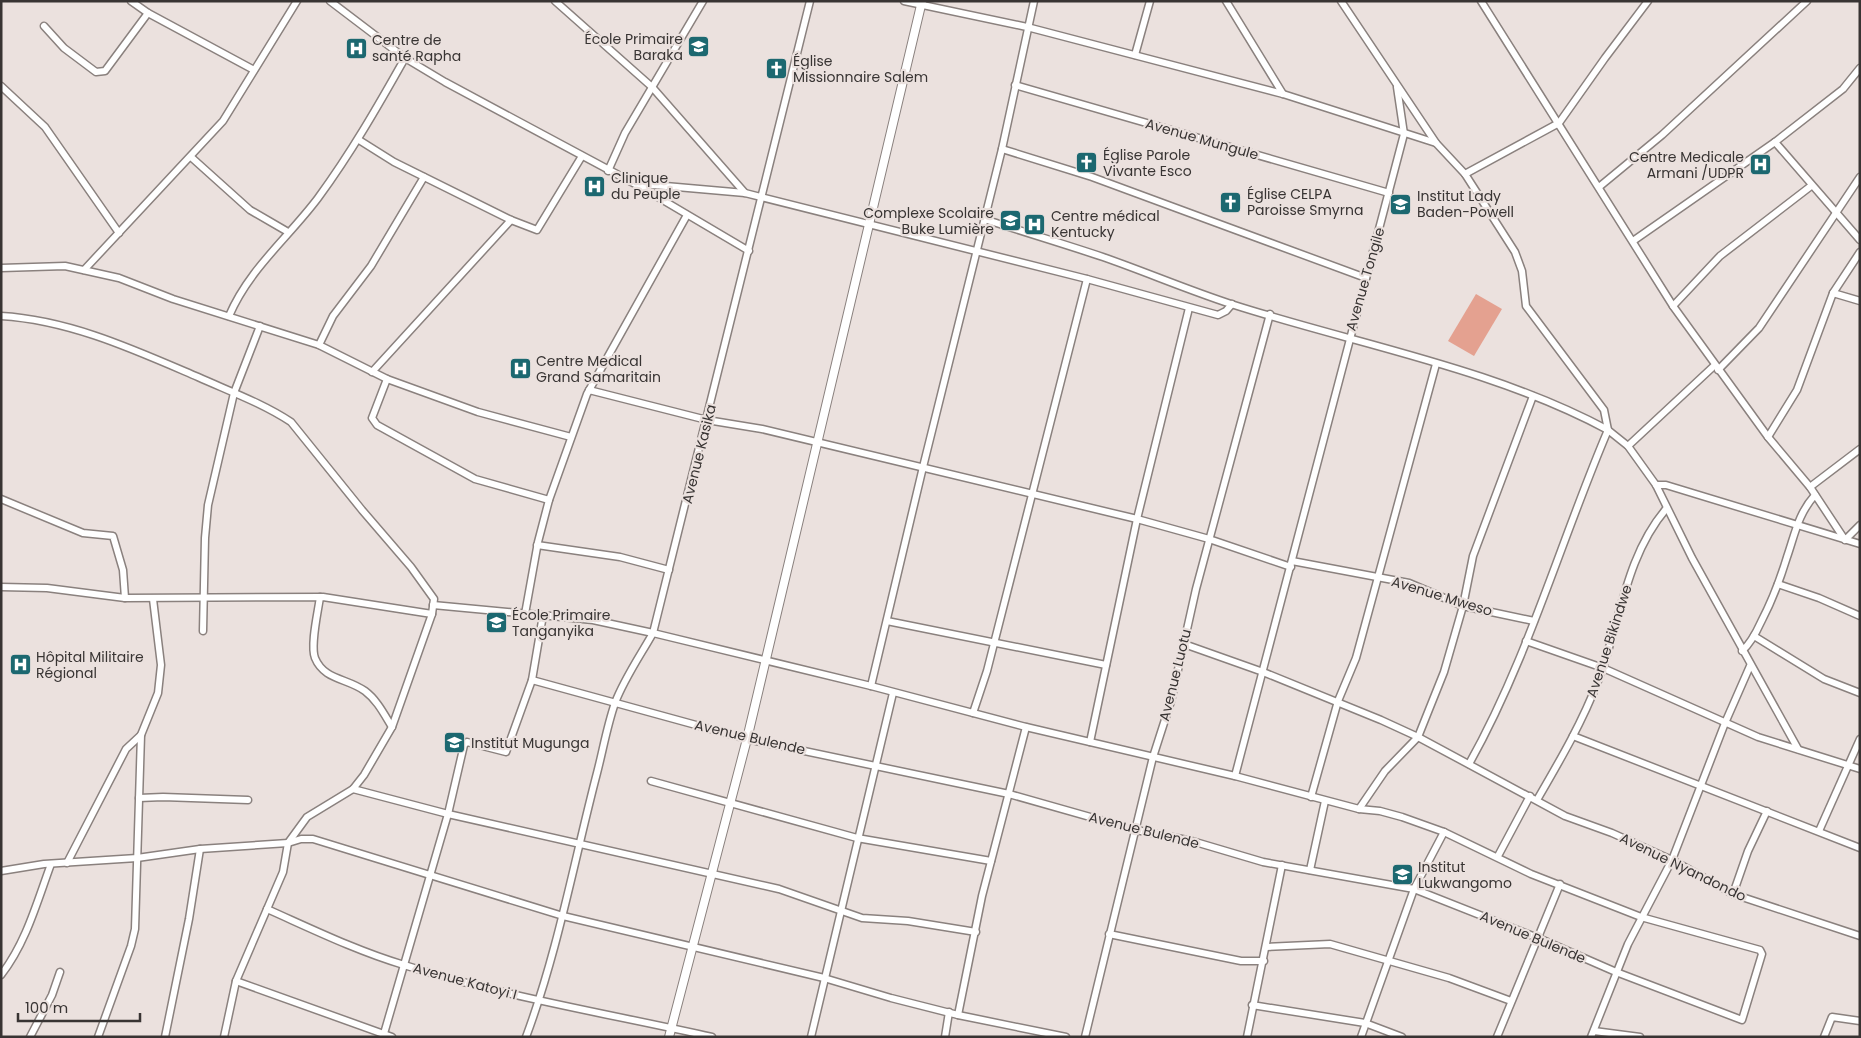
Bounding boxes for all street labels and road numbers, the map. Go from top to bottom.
street label: Avenue Mungule [1143,113,1261,165]
street label: Avenue Tongile [1341,225,1389,333]
street label: Avenue Kasika [677,402,721,506]
street label: Avenue Mweso [1389,571,1495,621]
street label: Avenue Bikindwe [1581,582,1637,700]
street label: Avenue Luotu [1154,627,1196,723]
street label: Avenue Bulende [693,715,808,760]
street label: Avenue Bulende [1087,807,1202,853]
street label: Avenue Nyandondo [1616,828,1750,906]
street label: Avenue Bulende [1477,906,1589,968]
street label: Avenue Katoyi I [411,958,519,1004]

